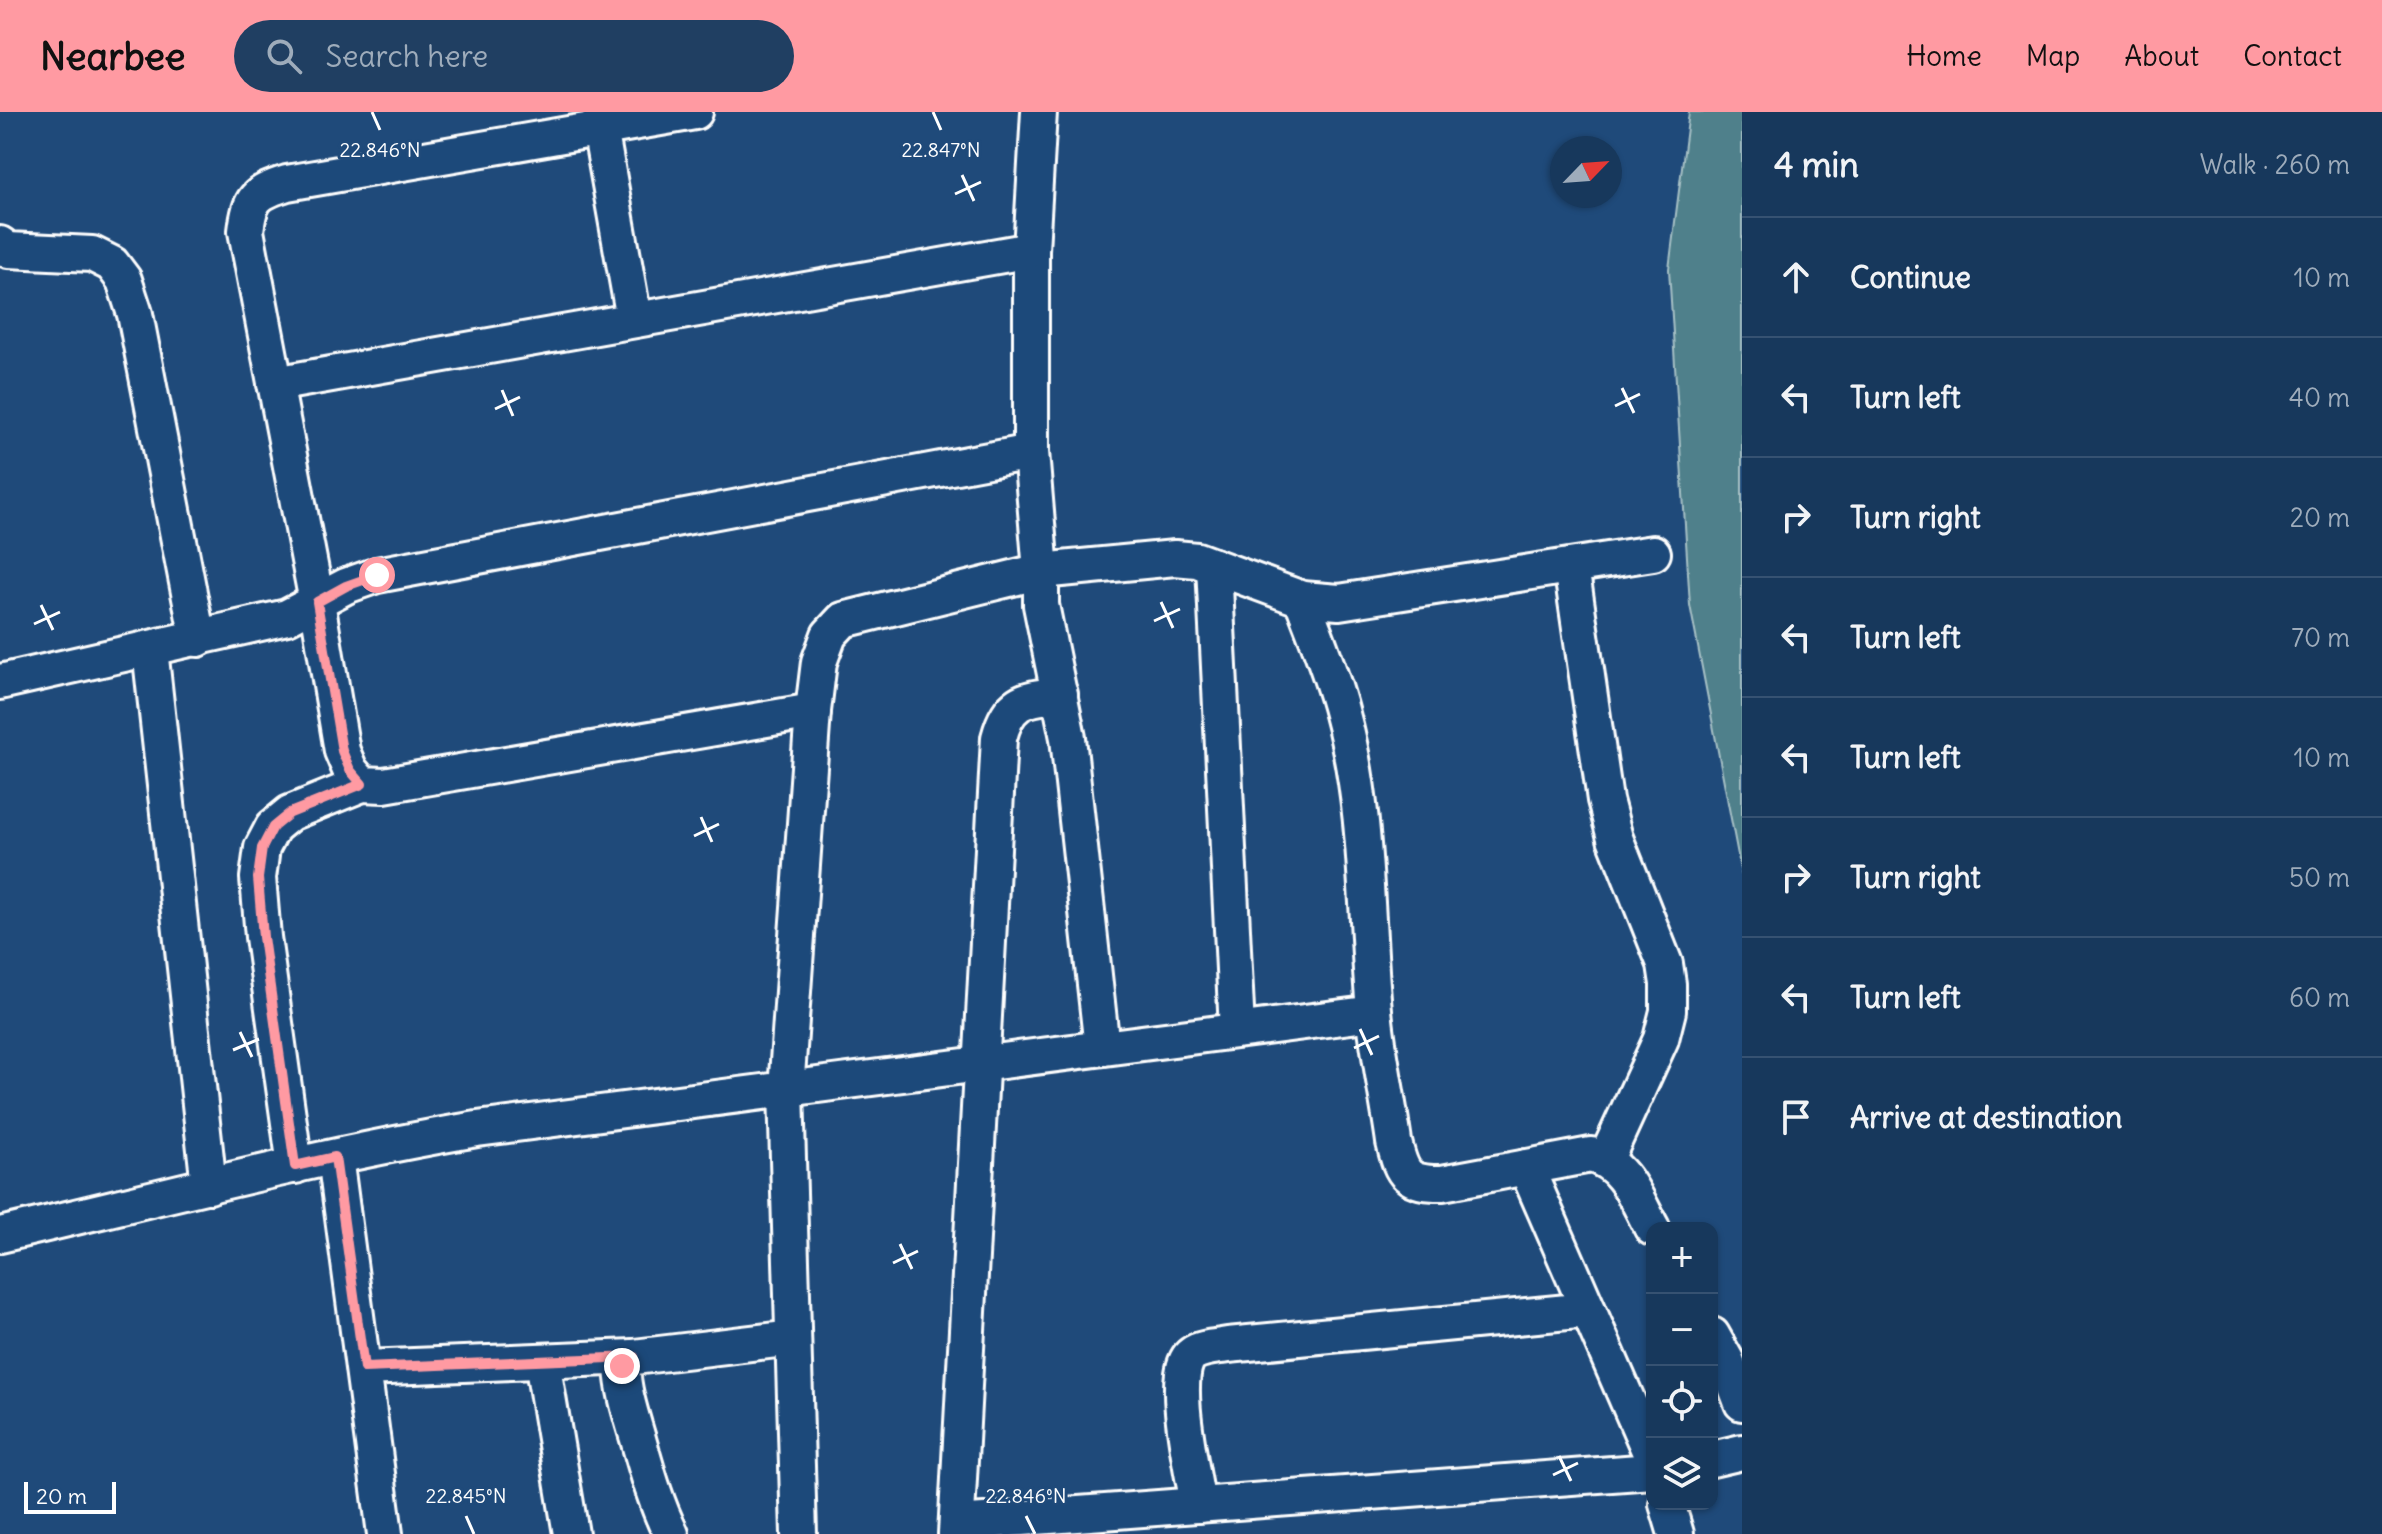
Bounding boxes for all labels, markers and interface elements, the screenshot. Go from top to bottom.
search box [234,20,794,92]
text: Nearbee [40,33,186,80]
icon: search [262,34,306,78]
text: Search here [326,37,488,75]
text: Home [1906,38,1982,74]
text: Map [2026,38,2080,74]
text: About [2124,38,2199,74]
text: Contact [2243,38,2342,74]
north arrow [1550,136,1622,208]
text: 22.846°N [339,137,421,162]
text: 22.847°N [901,137,981,162]
text: 4 min [1774,143,1859,186]
text: Walk · 260 m [2200,148,2350,181]
icon: ahead [1774,255,1818,299]
text: Continue [1850,258,1971,296]
text: 10 m [2294,261,2350,294]
icon: left [1774,375,1818,419]
text: Turn left [1850,378,1961,416]
text: 40 m [2289,381,2350,414]
icon: right [1774,495,1818,539]
text: Turn right [1850,498,1981,536]
text: 20 m [2290,501,2350,534]
route start [359,557,395,593]
icon: left [1774,615,1818,659]
text: Turn left [1850,618,1961,656]
text: 70 m [2291,621,2350,654]
icon: left [1774,735,1818,779]
text: Turn left [1850,738,1961,776]
text: 10 m [2294,741,2350,774]
icon: right [1774,855,1818,899]
text: Turn right [1850,858,1981,896]
text: 50 m [2289,861,2350,894]
icon: left [1774,975,1818,1019]
text: Turn left [1850,978,1961,1016]
text: 60 m [2289,981,2350,1014]
icon: arrive [1774,1095,1818,1139]
text: Arrive at destination [1850,1098,2122,1136]
map controls [1646,1222,1718,1510]
button: + [1646,1222,1718,1294]
button: − [1646,1294,1718,1366]
route end [604,1348,640,1384]
button: locate [1646,1366,1718,1438]
button: layers [1646,1438,1718,1510]
scale bar [24,1478,116,1514]
text: 20 m [36,1482,87,1510]
text: 22.845°N [425,1483,507,1508]
text: 22.846°N [985,1483,1067,1508]

